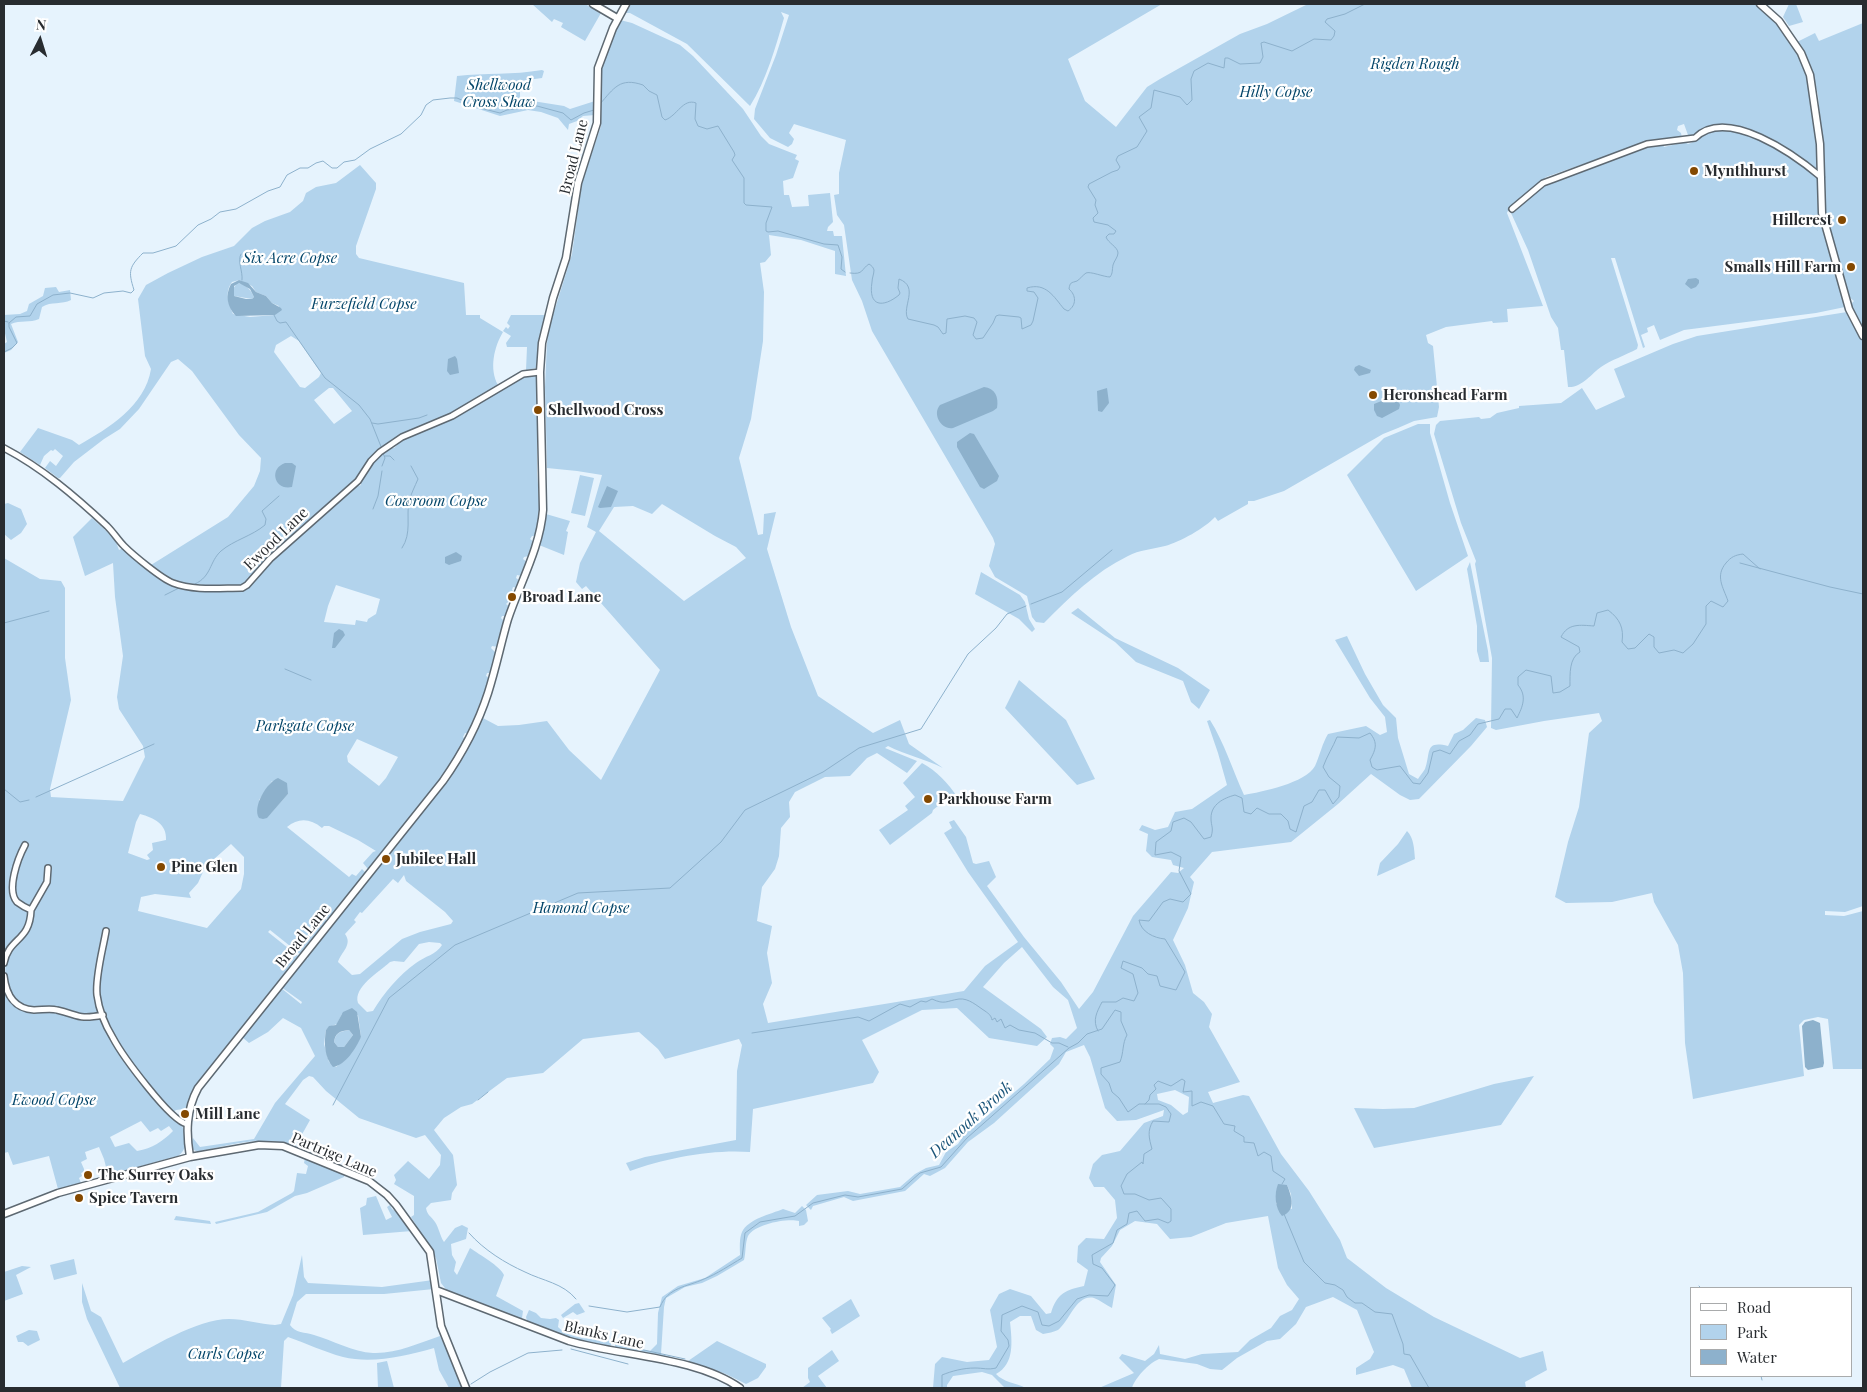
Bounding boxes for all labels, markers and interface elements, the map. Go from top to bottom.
north arrow [15,15,65,65]
text: N [35,15,47,34]
park label: Rigden Rough [1371,55,1459,73]
park label: Shellwood Cross Shaw [462,76,536,111]
park label: Hilly Copse [1239,83,1313,101]
street label: Broad Lane [556,118,592,196]
place label: Mynthhurst [1704,162,1786,180]
marker: Mynthhurst [1688,165,1700,177]
place label: Hillcrest [1772,211,1832,229]
marker: Hillcrest [1836,214,1848,226]
park label: Six Acre Copse [243,249,337,267]
place label: Smalls Hill Farm [1724,258,1841,276]
marker: Smalls Hill Farm [1845,261,1857,273]
park label: Furzefield Copse [311,295,417,313]
place label: Heronshead Farm [1383,386,1507,404]
marker: Heronshead Farm [1367,389,1379,401]
place label: Shellwood Cross [548,401,663,419]
marker: Shellwood Cross [532,404,544,416]
park label: Cowroom Copse [385,492,487,510]
street label: Ewood Lane [240,504,312,574]
place label: Broad Lane [522,588,601,606]
marker: Broad Lane [506,591,518,603]
park label: Parkgate Copse [256,717,354,735]
place label: Parkhouse Farm [938,790,1052,808]
marker: Parkhouse Farm [922,793,934,805]
place label: Jubilee Hall [396,850,476,868]
marker: Jubilee Hall [380,853,392,865]
place label: Pine Glen [171,858,238,876]
marker: Pine Glen [155,861,167,873]
park label: Hamond Copse [533,899,629,917]
street label: Broad Lane [272,901,334,971]
water label: Deanoak Brook [926,1078,1016,1162]
park label: Ewood Copse [12,1091,96,1109]
place label: Mill Lane [195,1105,260,1123]
marker: Mill Lane [179,1108,191,1120]
street label: Partrige Lane [289,1129,379,1181]
place label: The Surrey Oaks [98,1166,214,1184]
marker: The Surrey Oaks [82,1169,94,1181]
place label: Spice Tavern [89,1189,178,1207]
marker: Spice Tavern [73,1192,85,1204]
legend [1690,1287,1852,1377]
text: Road [1737,1297,1771,1317]
street label: Blanks Lane [562,1317,646,1353]
text: Park [1737,1322,1768,1342]
park label: Curls Copse [188,1345,264,1363]
text: Water [1737,1347,1777,1367]

